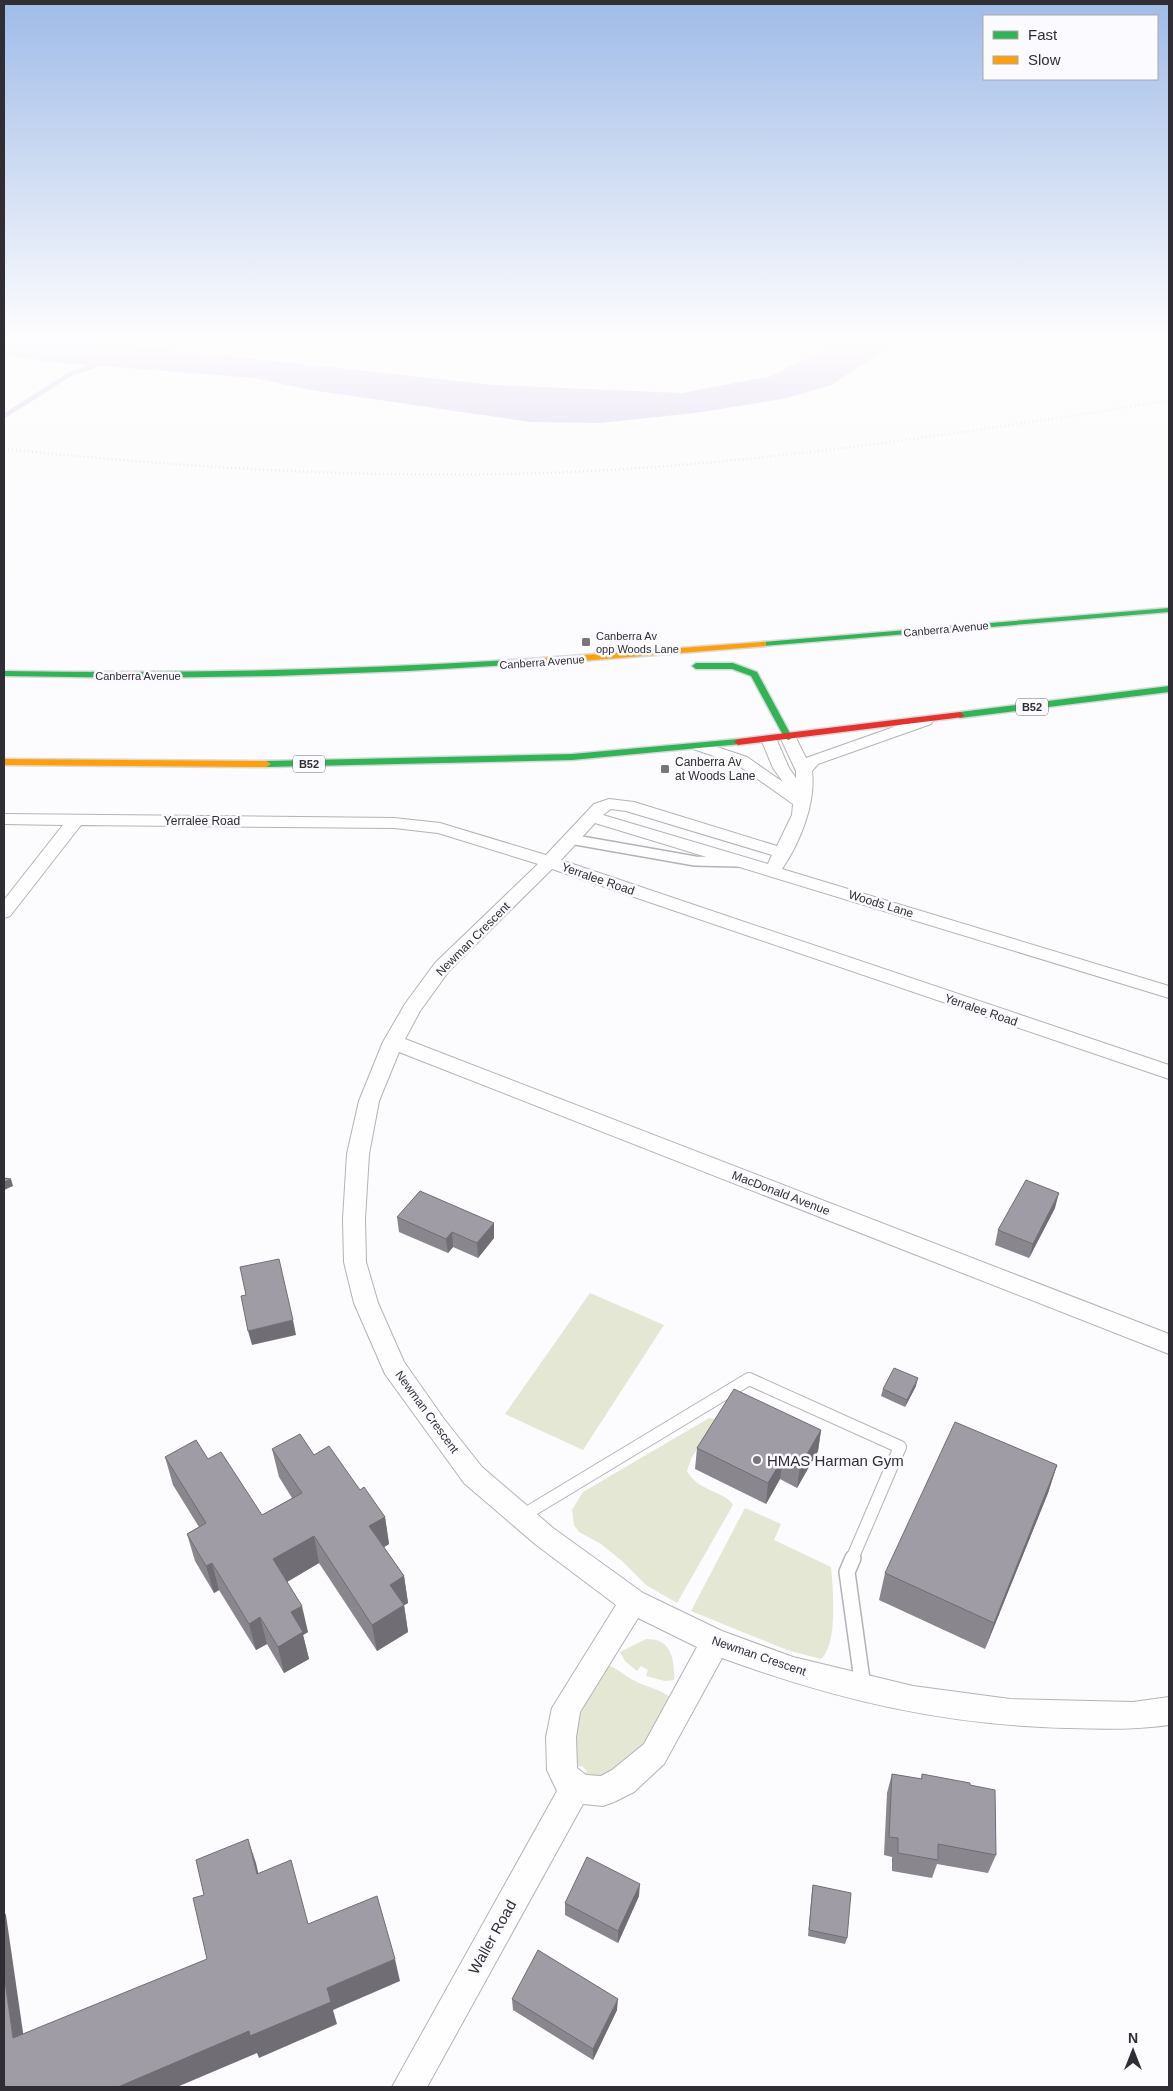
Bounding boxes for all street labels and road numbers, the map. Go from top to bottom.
street label: Canberra Avenue [903,619,989,639]
street label: Canberra Avenue [499,653,585,671]
street label: Canberra Avenue [95,670,181,682]
road number: B52 [1016,699,1048,716]
road number: B52 [293,756,325,772]
street label: Yerralee Road [164,814,240,828]
street label: Yerralee Road [560,860,636,898]
street label: Woods Lane [847,887,915,921]
street label: Newman Crescent [433,899,513,979]
street label: Yerralee Road [943,991,1019,1029]
street label: MacDonald Avenue [730,1168,832,1218]
street label: Newman Crescent [392,1368,462,1457]
street label: Newman Crescent [710,1633,809,1679]
street label: Waller Road [465,1897,519,1977]

